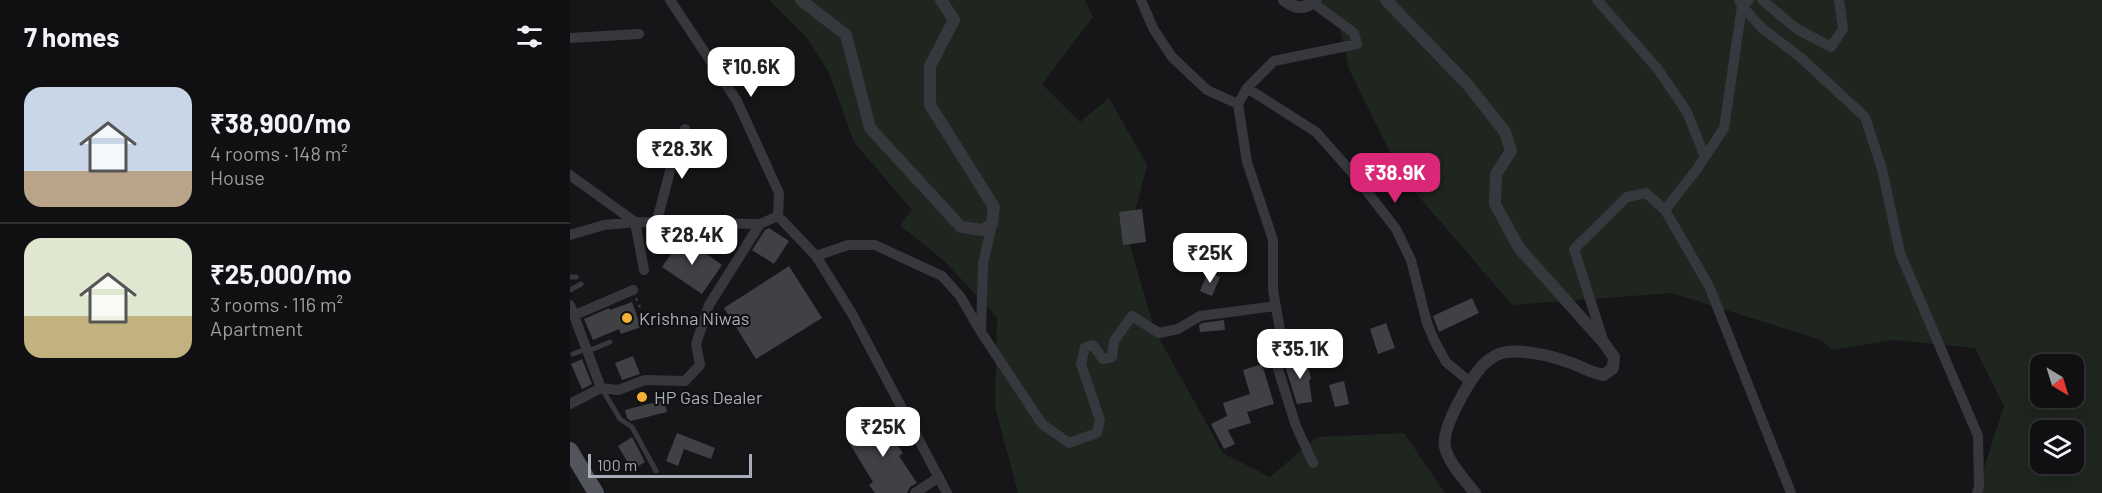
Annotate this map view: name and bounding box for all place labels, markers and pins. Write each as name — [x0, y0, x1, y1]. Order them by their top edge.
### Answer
pin: ₹10.6K — [702, 47, 800, 98]
pin: ₹28.3K — [633, 129, 731, 180]
pin: ₹38.9K — [1346, 153, 1444, 204]
pin: ₹28.4K — [643, 215, 741, 266]
pin: ₹25K — [1174, 233, 1246, 284]
place label: Krishna Niwas — [639, 307, 749, 329]
marker: Krishna Niwas — [620, 311, 634, 325]
pin: ₹35.1K — [1251, 329, 1349, 380]
place label: HP Gas Dealer — [654, 386, 763, 408]
marker: HP Gas Dealer — [635, 390, 649, 404]
pin: ₹25K — [847, 407, 919, 458]

